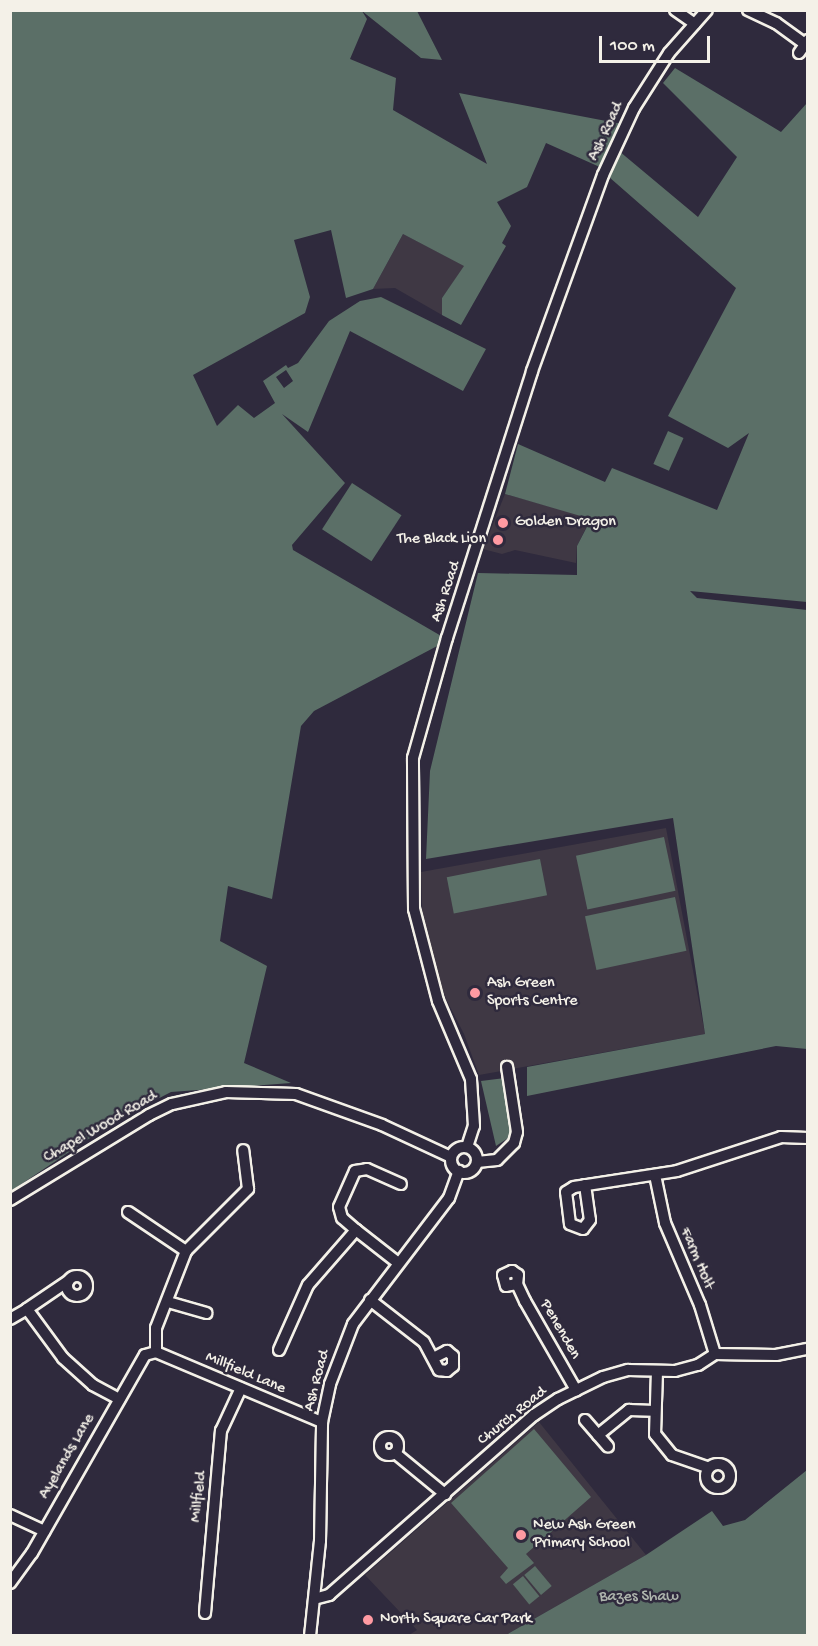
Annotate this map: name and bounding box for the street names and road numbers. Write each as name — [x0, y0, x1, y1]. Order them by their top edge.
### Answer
street label: Ash Road — [585, 100, 629, 164]
street label: Ash Road — [428, 559, 466, 625]
street label: Chapel Wood Road — [41, 1088, 161, 1168]
street label: Farm Holt — [674, 1225, 718, 1293]
street label: Penenden — [534, 1297, 584, 1363]
street label: Millfield Lane — [202, 1348, 288, 1400]
street label: Ash Road — [301, 1348, 335, 1414]
street label: Church Road — [475, 1383, 551, 1451]
street label: Ayelands Lane — [36, 1411, 100, 1503]
street label: Millfield — [187, 1470, 213, 1524]

